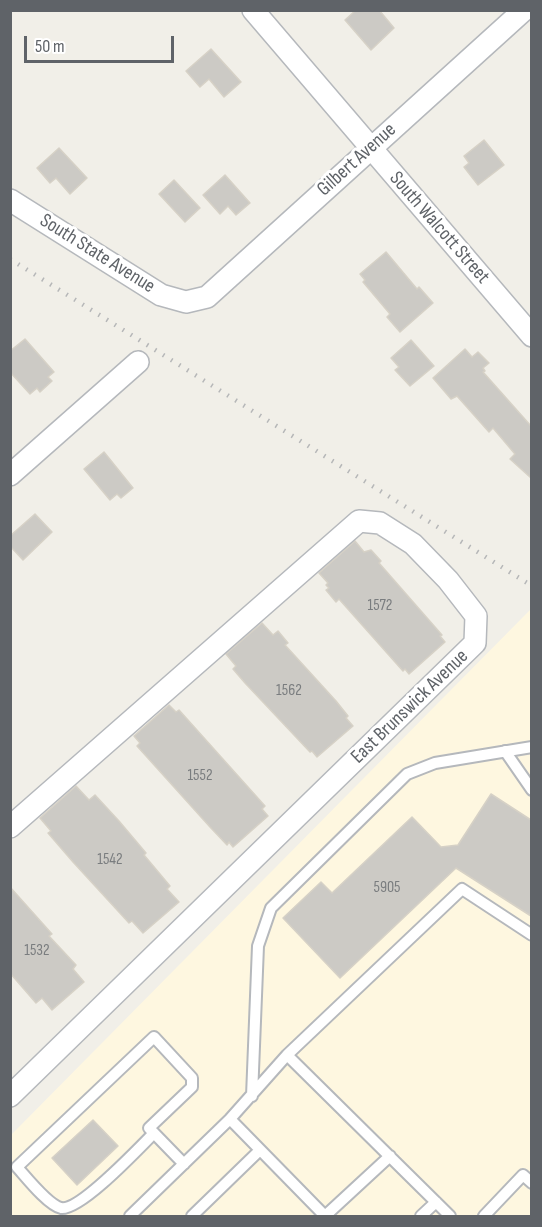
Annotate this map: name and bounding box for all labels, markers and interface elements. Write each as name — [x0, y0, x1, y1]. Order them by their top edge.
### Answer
scale bar — [27, 24, 177, 62]
text: 50 m — [35, 36, 65, 57]
street label: Gilbert Avenue — [313, 118, 401, 202]
street label: South Walcott Street — [384, 167, 494, 289]
street label: South State Avenue — [35, 209, 159, 299]
house number: 1572 — [368, 596, 392, 616]
street label: East Brunswick Avenue — [346, 645, 474, 769]
house number: 1562 — [276, 681, 302, 701]
house number: 1552 — [187, 766, 213, 786]
house number: 1542 — [97, 850, 123, 870]
house number: 5905 — [373, 878, 401, 898]
house number: 1532 — [24, 941, 50, 961]

